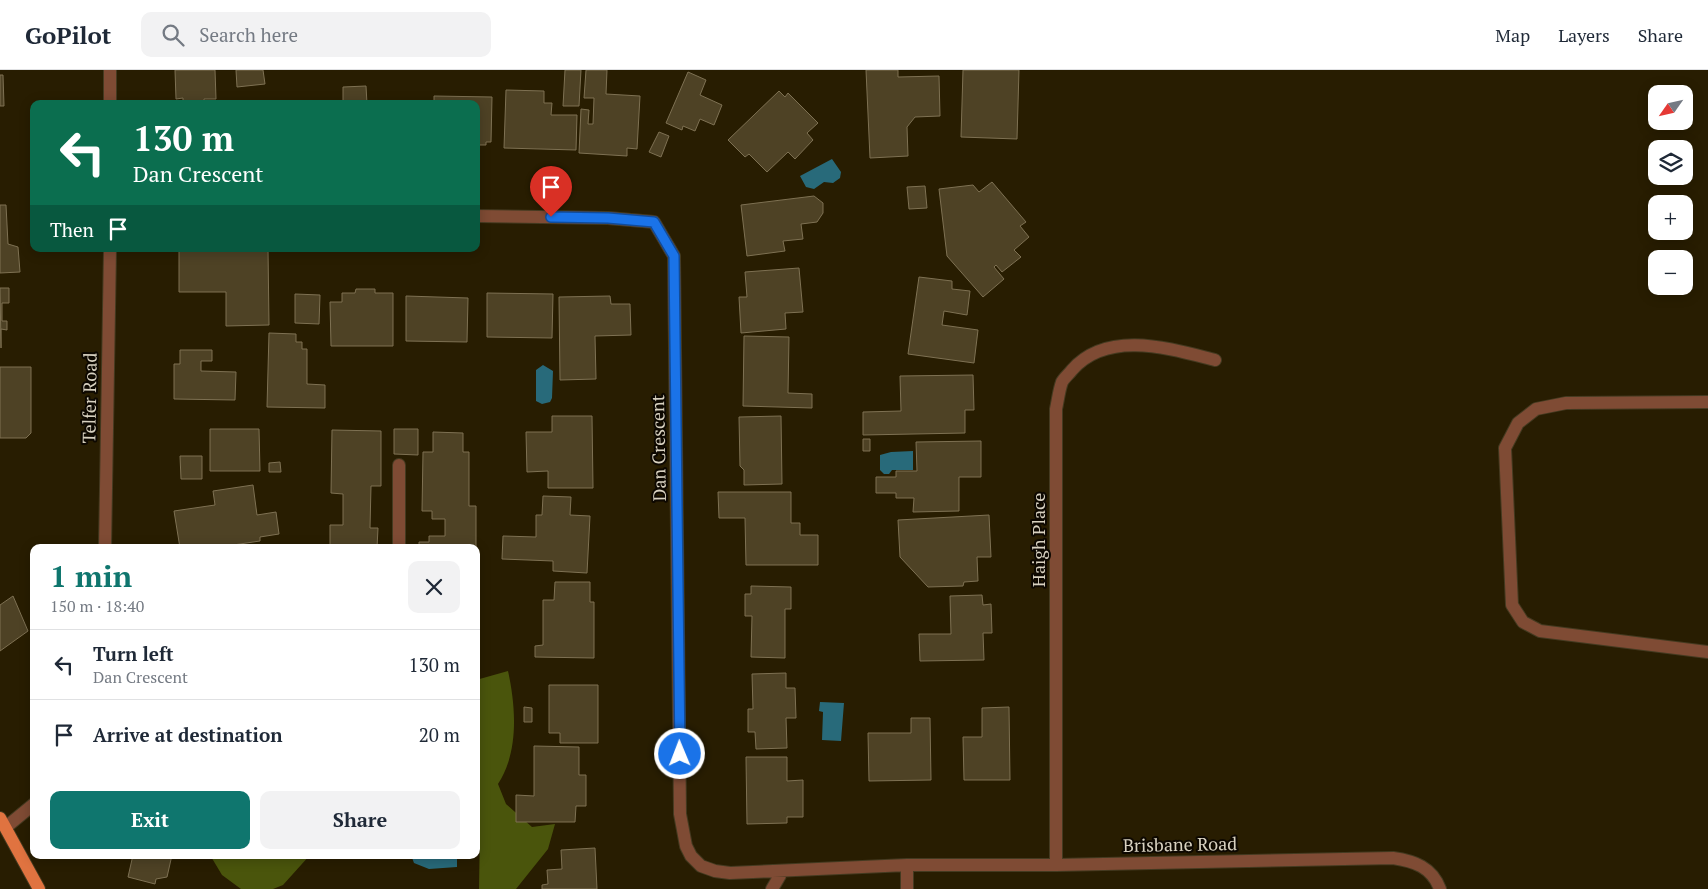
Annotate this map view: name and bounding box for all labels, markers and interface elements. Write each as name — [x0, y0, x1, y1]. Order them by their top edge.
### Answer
search box — [141, 12, 491, 57]
text: GoPilot — [25, 19, 111, 51]
icon: search — [159, 21, 187, 49]
text: Search here — [199, 22, 298, 47]
text: Map — [1495, 23, 1530, 47]
text: Layers — [1558, 23, 1610, 47]
text: Share — [1638, 23, 1683, 47]
north arrow — [1648, 85, 1692, 130]
map controls — [1648, 85, 1693, 295]
text: 130 m — [133, 115, 234, 161]
icon: left — [50, 120, 115, 185]
button: layers — [1648, 140, 1693, 185]
text: Dan Crescent — [133, 159, 263, 188]
pin — [530, 166, 572, 217]
icon: arrive — [537, 173, 565, 201]
button: + — [1648, 195, 1693, 240]
icon: arrive — [104, 215, 132, 243]
text: Then — [50, 217, 94, 242]
button: − — [1648, 250, 1693, 295]
street label: Telfer Road — [76, 352, 102, 444]
street label: Dan Crescent — [645, 394, 671, 502]
street label: Haigh Place — [1026, 493, 1050, 587]
text: 1 min — [50, 556, 132, 596]
button: close — [408, 561, 460, 613]
text: 150 m · 18:40 — [50, 595, 144, 617]
text: Turn left — [93, 641, 174, 666]
icon: left — [50, 651, 78, 679]
text: 130 m — [409, 652, 460, 677]
text: Dan Crescent — [93, 666, 188, 688]
icon: arrive — [50, 721, 78, 749]
text: Arrive at destination — [93, 722, 282, 747]
text: 20 m — [419, 722, 460, 747]
position arrow — [653, 727, 705, 779]
button: Exit — [50, 791, 250, 849]
button: Share — [260, 791, 460, 849]
street label: Brisbane Road — [1123, 831, 1237, 857]

